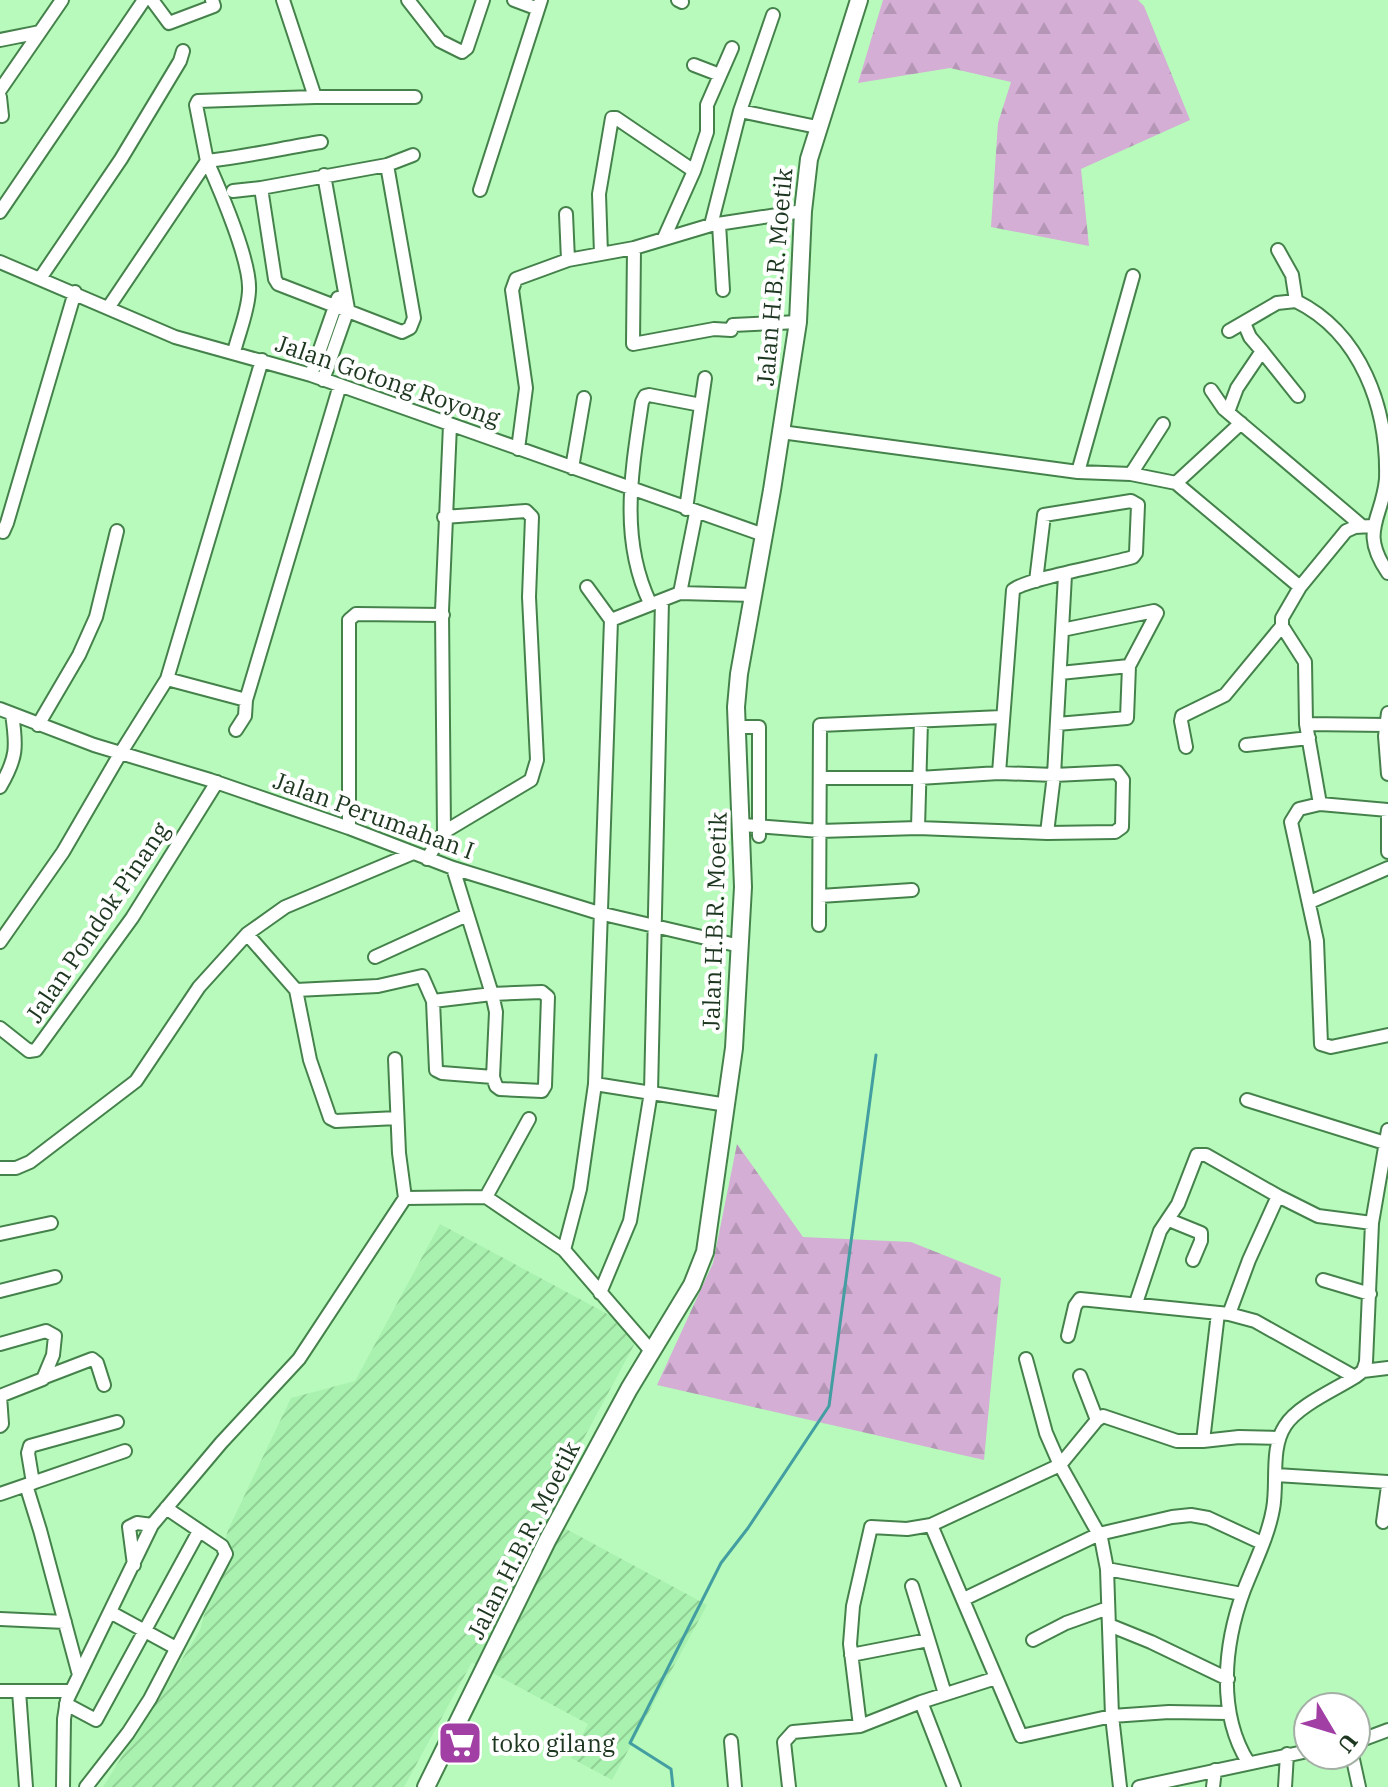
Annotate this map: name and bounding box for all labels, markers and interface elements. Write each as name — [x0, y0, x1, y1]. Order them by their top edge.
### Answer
street label: Jalan H.B.R. Moetik — [749, 167, 799, 387]
street label: Jalan Gotong Royong — [271, 327, 505, 433]
street label: Jalan Perumahan I — [269, 764, 479, 866]
street label: Jalan H.B.R. Moetik — [694, 811, 734, 1031]
street label: Jalan Pondok Pinang — [18, 815, 176, 1029]
street label: Jalan H.B.R. Moetik — [459, 1435, 587, 1645]
north arrow — [1292, 1691, 1372, 1771]
supermarket icon: toko gilang — [436, 1719, 484, 1767]
place label: toko gilang — [491, 1727, 615, 1759]
text: U — [1331, 1728, 1365, 1759]

